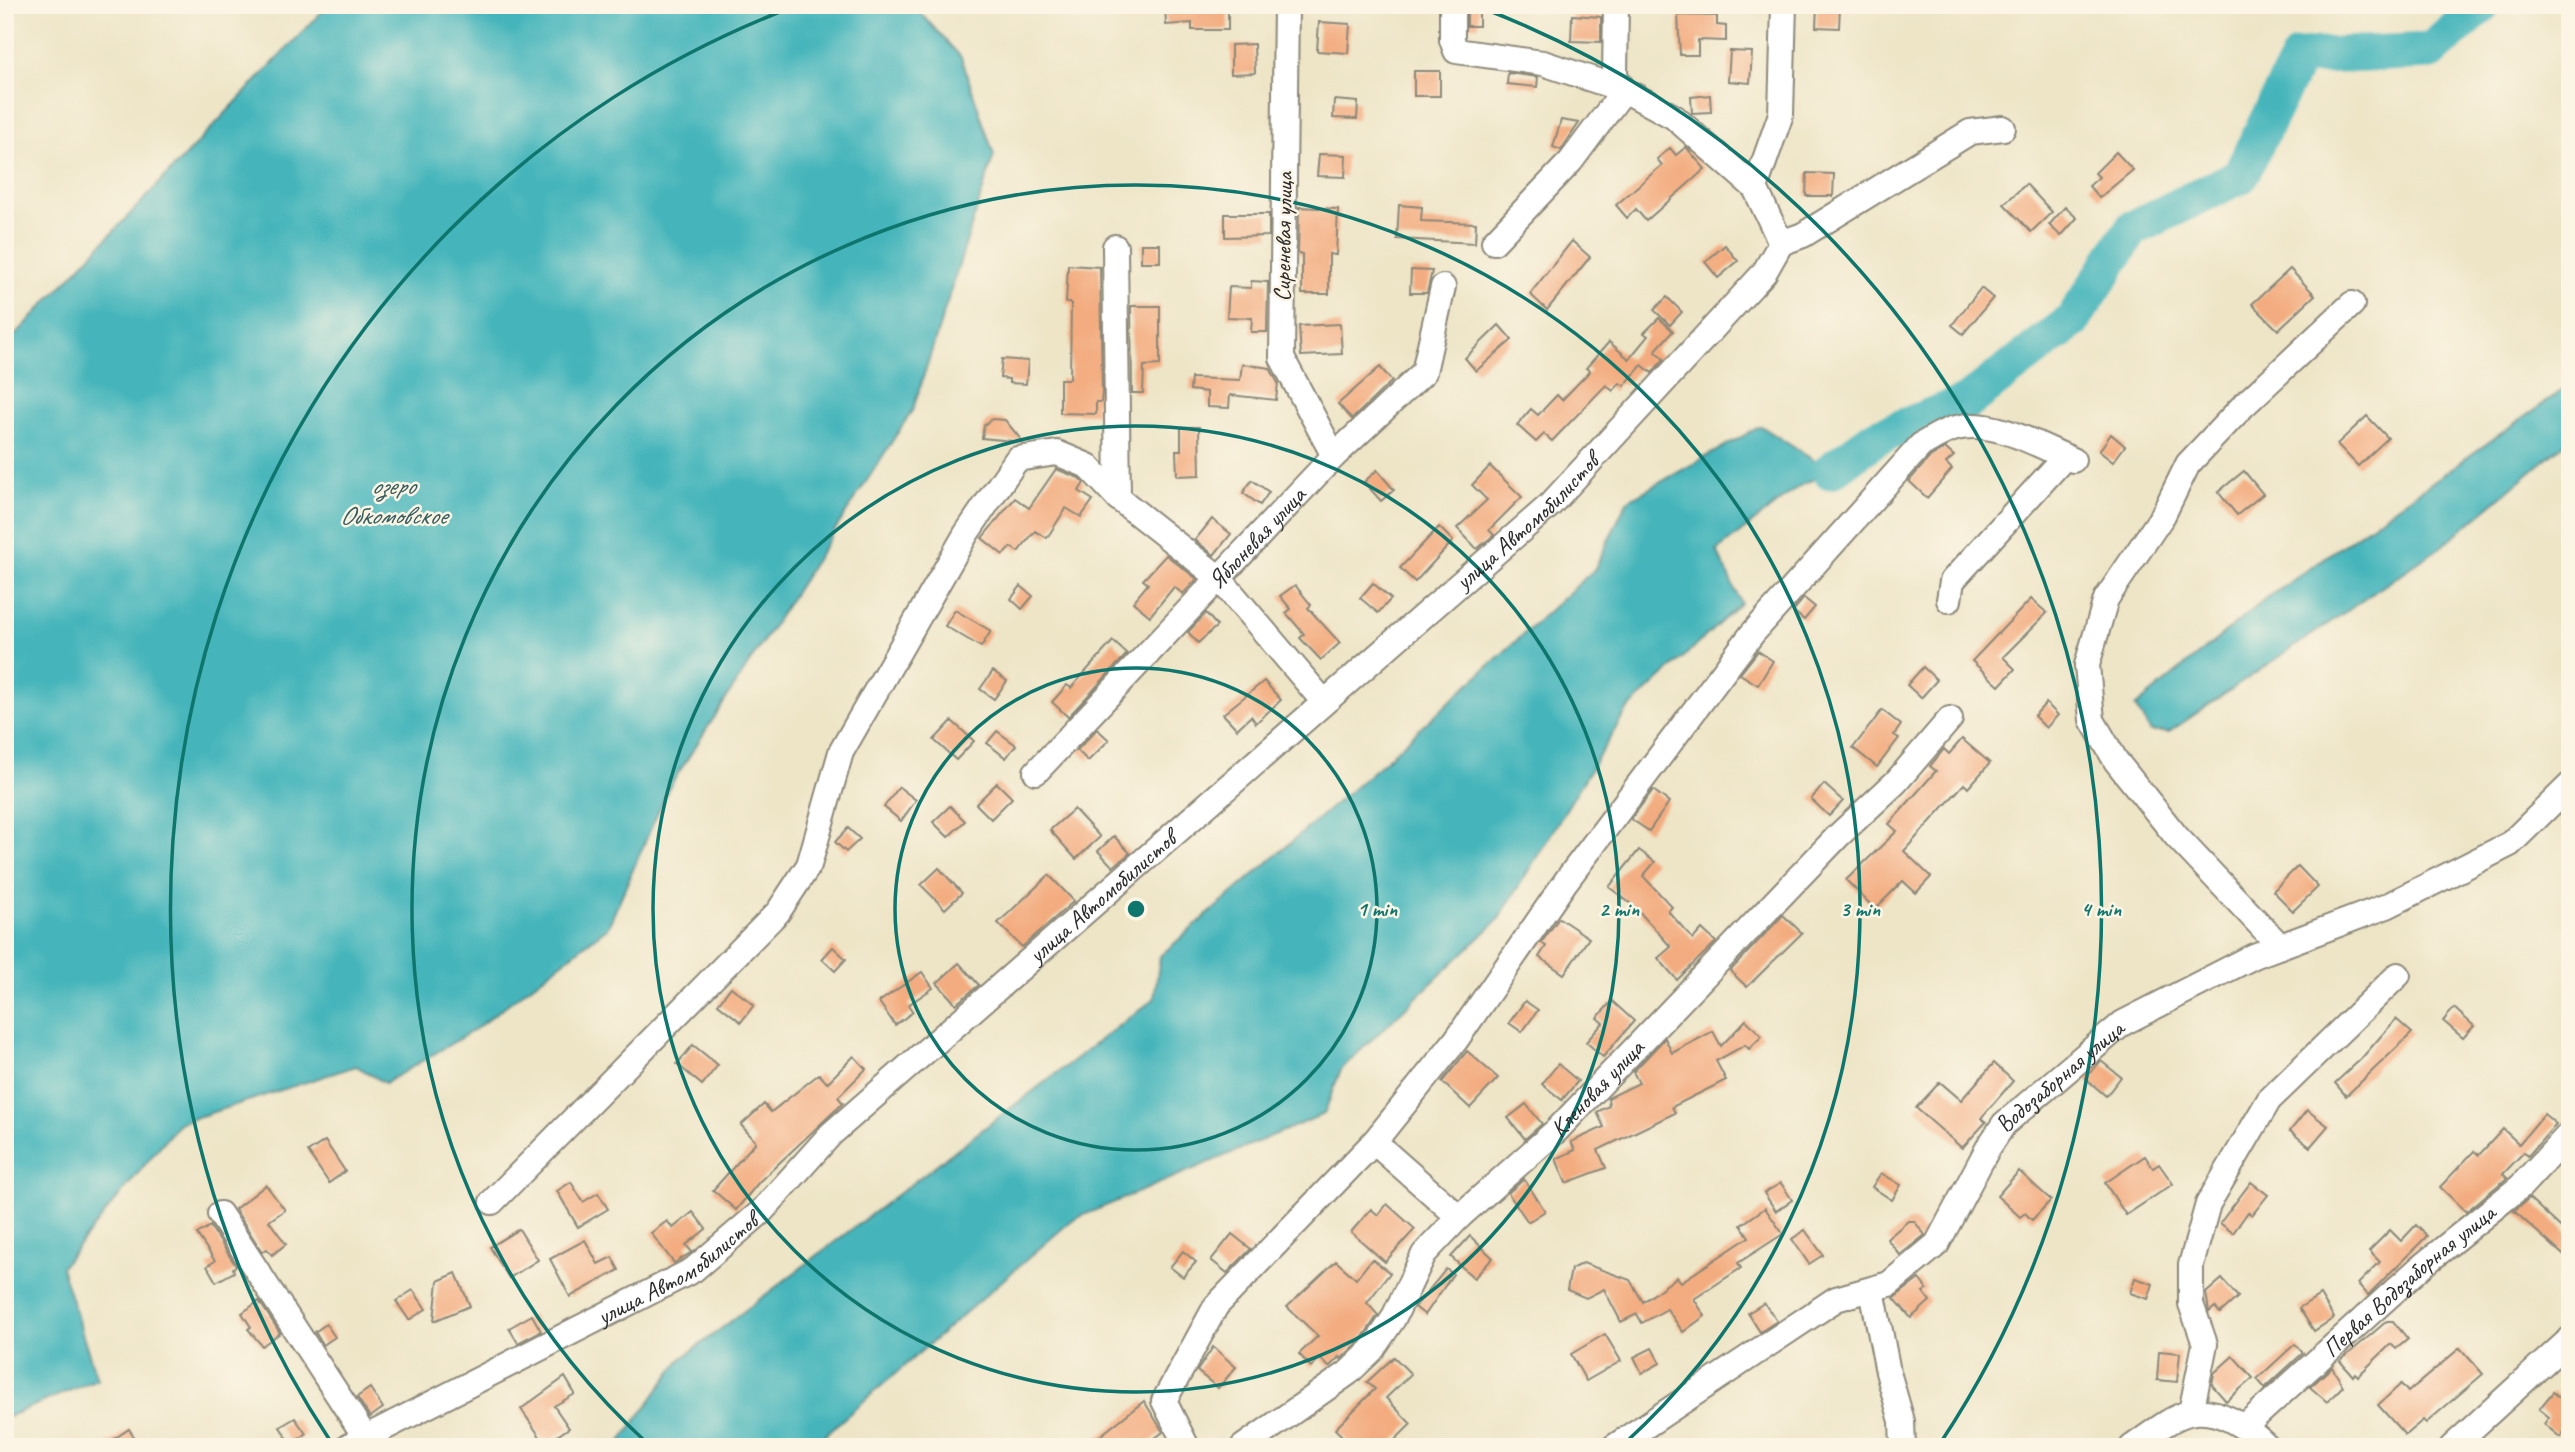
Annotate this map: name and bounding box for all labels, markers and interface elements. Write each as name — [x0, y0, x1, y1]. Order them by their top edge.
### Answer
street label: Сиреневая улица — [1267, 171, 1299, 302]
street label: улица Автомобилистов — [1447, 443, 1609, 597]
water label: озеро Обкомовское — [340, 469, 451, 532]
street label: Яблоневая улица — [1202, 479, 1313, 595]
street label: улица Автомобилистов — [1021, 820, 1186, 971]
text: 1 min — [1357, 896, 1397, 922]
text: 2 min — [1599, 896, 1639, 922]
text: 3 min — [1840, 896, 1880, 922]
text: 4 min — [2081, 896, 2121, 922]
centre of rings — [1124, 897, 1148, 921]
street label: Водозаборная улица — [1988, 1012, 2132, 1138]
street label: Кленовая улица — [1544, 1032, 1651, 1143]
street label: Первая Водозаборная улица — [2316, 1197, 2503, 1364]
street label: улица Автомобилистов — [590, 1203, 768, 1332]

